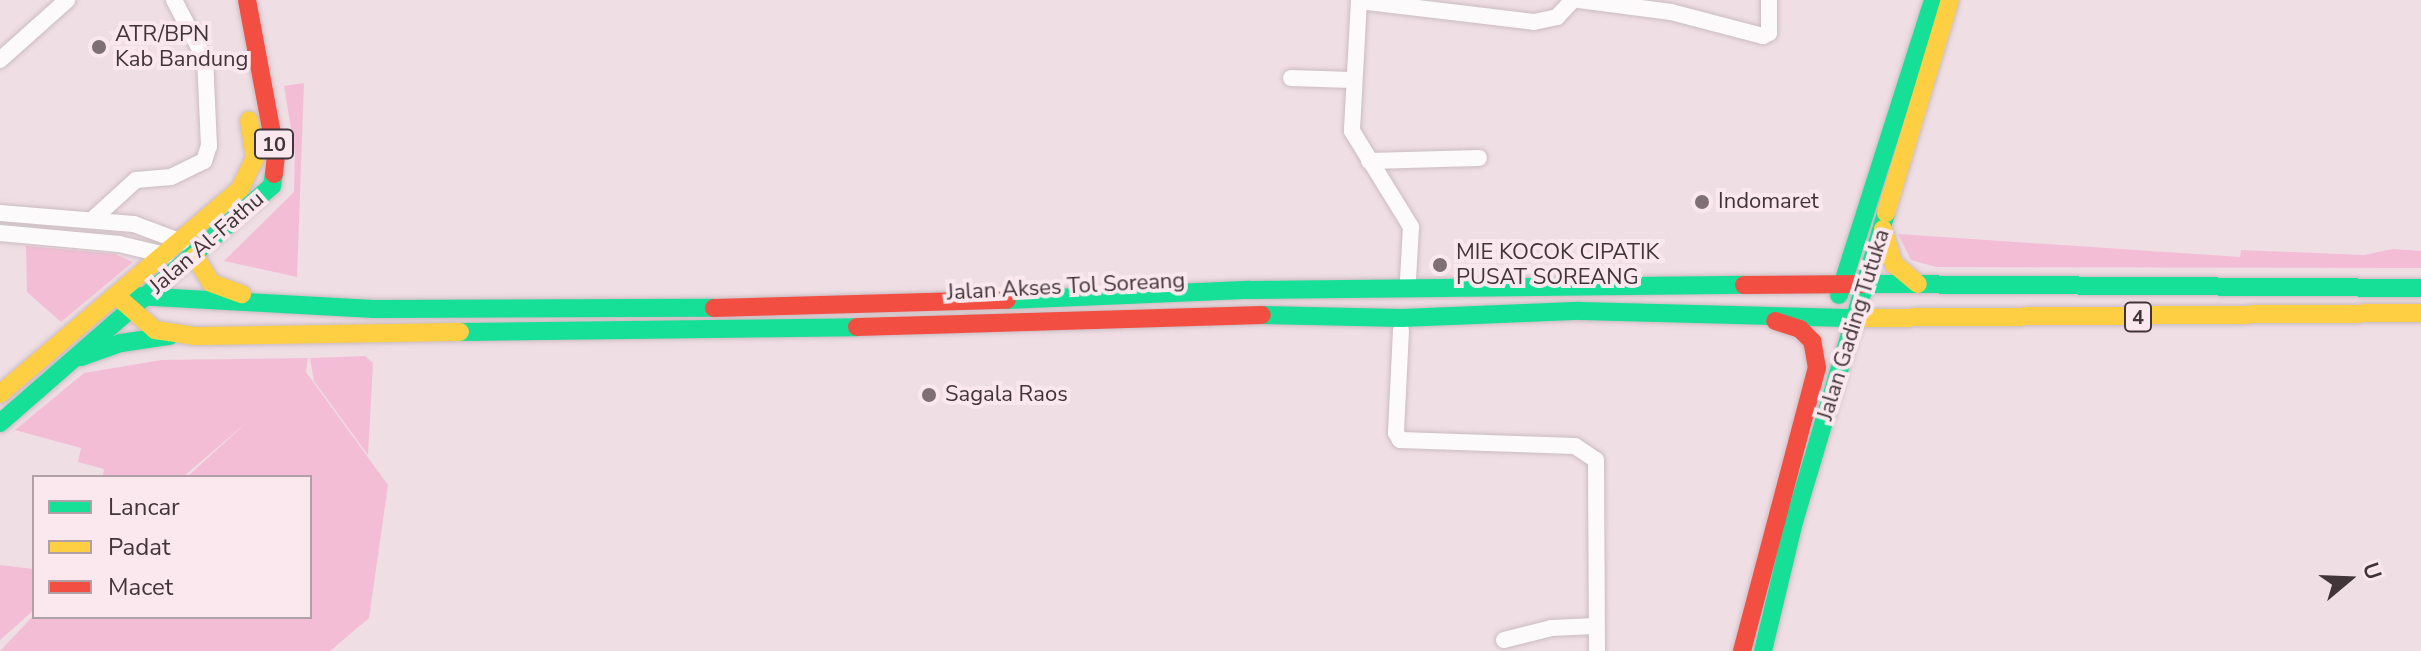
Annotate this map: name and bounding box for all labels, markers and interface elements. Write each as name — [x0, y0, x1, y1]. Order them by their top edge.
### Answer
place label: ATR/BPN Kab Bandung — [115, 21, 248, 72]
marker: ATR/BPN Kab Bandung — [90, 38, 108, 56]
road number: 10 — [254, 128, 294, 160]
street label: Jalan Al-Fathu — [145, 186, 269, 300]
place label: Indomaret — [1718, 189, 1819, 215]
marker: Indomaret — [1693, 193, 1711, 211]
street label: Jalan Gading Tutuka — [1812, 226, 1896, 424]
place label: MIE KOCOK CIPATIK PUSAT SOREANG — [1456, 239, 1659, 290]
marker: MIE KOCOK CIPATIK PUSAT SOREANG — [1431, 256, 1449, 274]
street label: Jalan Akses Tol Soreang — [946, 268, 1186, 306]
road number: 4 — [2124, 301, 2152, 333]
place label: Sagala Raos — [945, 382, 1068, 408]
marker: Sagala Raos — [920, 386, 938, 404]
legend — [32, 475, 312, 619]
text: Lancar — [108, 491, 180, 523]
text: Padat — [108, 531, 170, 563]
north arrow — [2309, 539, 2389, 619]
text: U — [2355, 559, 2389, 584]
text: Macet — [108, 571, 173, 603]

